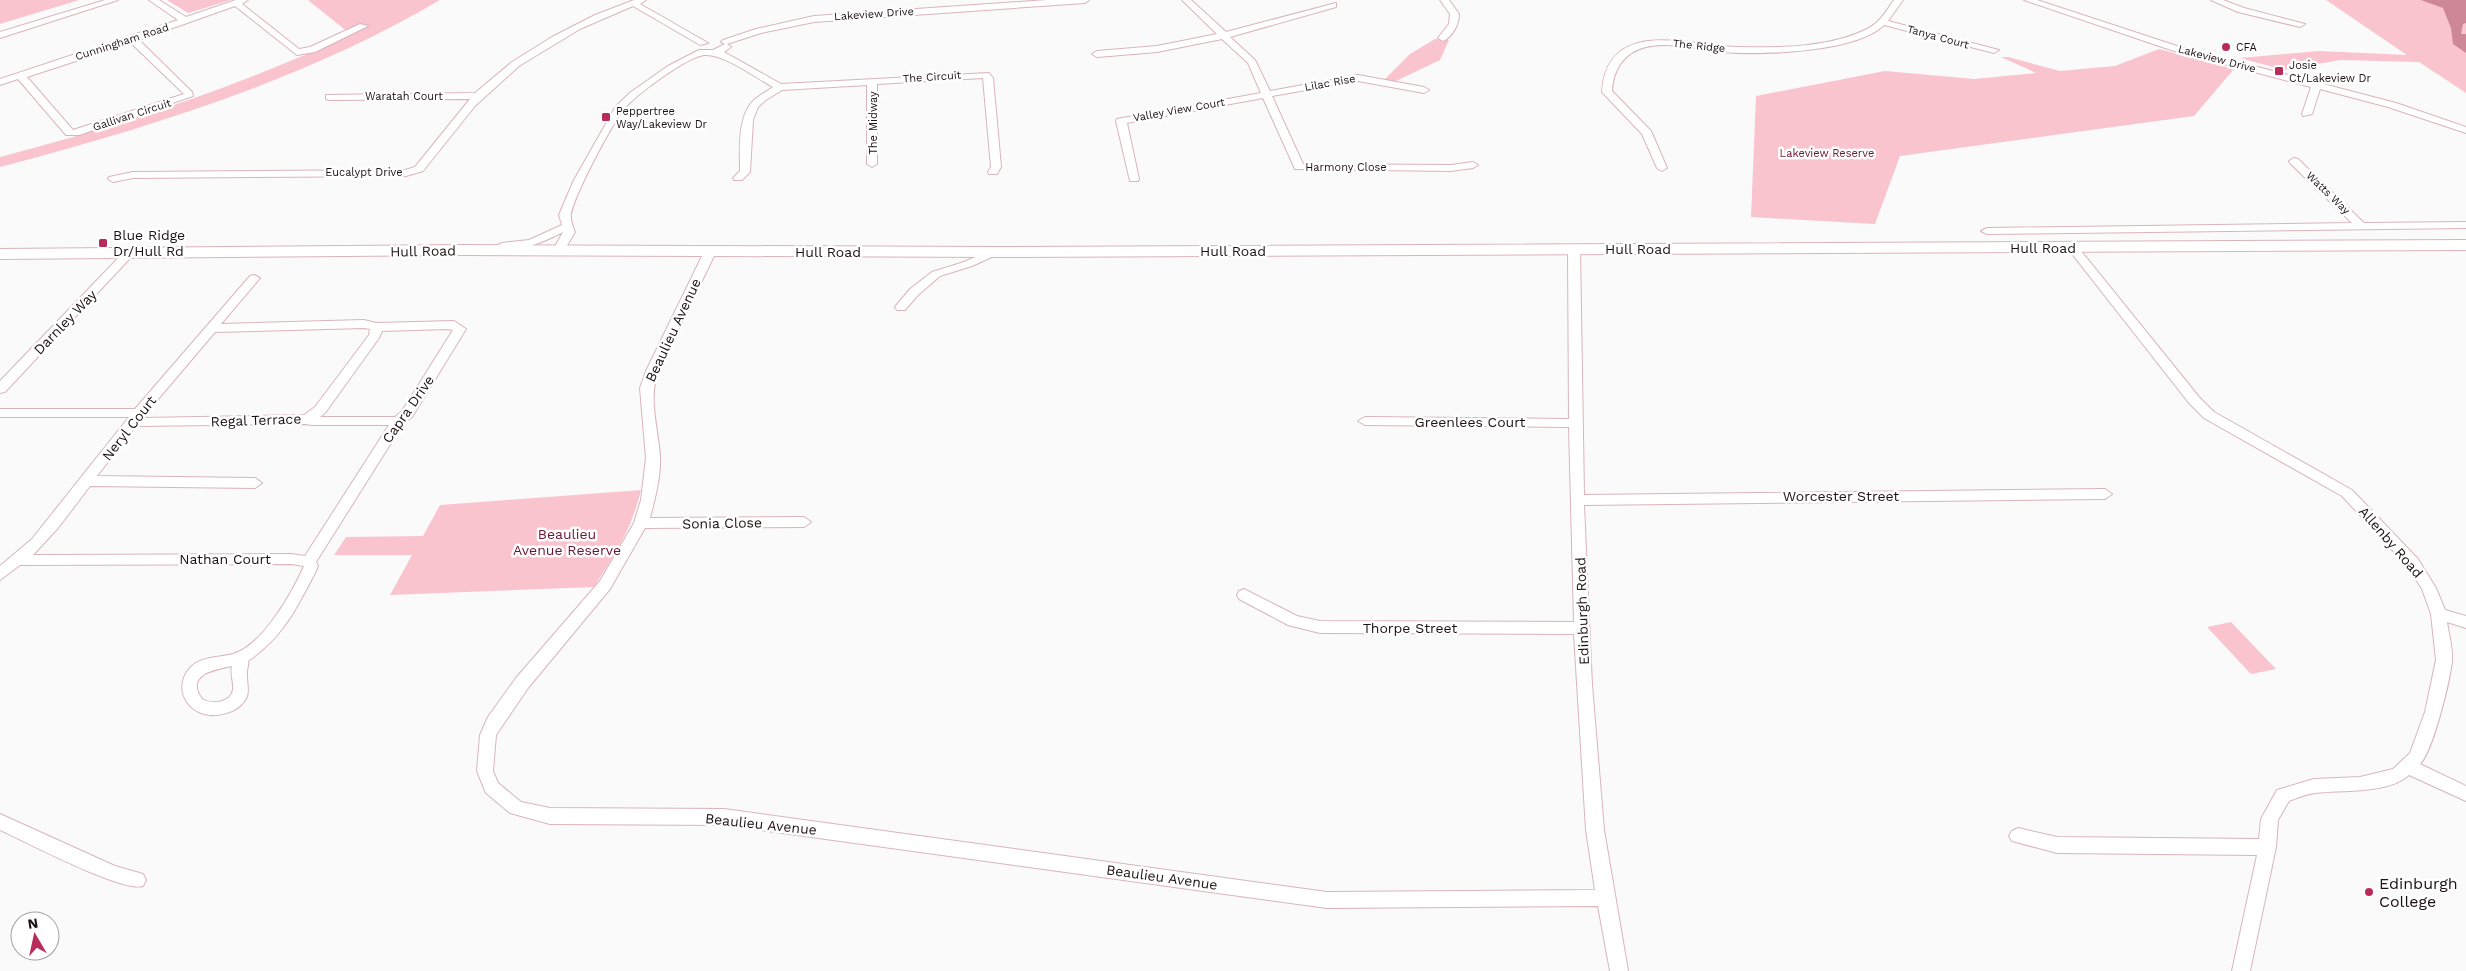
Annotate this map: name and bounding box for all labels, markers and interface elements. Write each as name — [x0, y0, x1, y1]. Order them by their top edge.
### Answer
street label: Lakeview Drive — [834, 5, 914, 23]
street label: Cunningham Road — [74, 21, 170, 63]
street label: Tanya Court — [1906, 23, 1971, 52]
street label: The Ridge — [1672, 37, 1726, 55]
marker: CFA — [2220, 41, 2232, 53]
place label: CFA — [2236, 41, 2257, 54]
street label: Lakeview Drive — [2177, 42, 2257, 76]
place label: Josie Ct/Lakeview Dr — [2289, 59, 2371, 85]
marker: Josie Ct/Lakeview Dr — [2273, 65, 2285, 77]
street label: The Circuit — [902, 68, 962, 86]
street label: Lilac Rise — [1304, 72, 1356, 94]
street label: Waratah Court — [365, 90, 443, 103]
street label: The Midway — [867, 91, 880, 155]
street label: Valley View Court — [1132, 95, 1226, 124]
street label: Gallivan Circuit — [91, 96, 173, 134]
place label: Peppertree Way/Lakeview Dr — [616, 105, 708, 131]
marker: Peppertree Way/Lakeview Dr — [600, 111, 612, 123]
park label: Lakeview Reserve — [1780, 147, 1874, 160]
street label: Harmony Close — [1305, 161, 1387, 174]
street label: Eucalypt Drive — [325, 166, 403, 179]
street label: Watts Way — [2303, 169, 2353, 217]
place label: Blue Ridge Dr/Hull Rd — [113, 227, 185, 259]
marker: Blue Ridge Dr/Hull Rd — [97, 237, 109, 249]
street label: Hull Road — [2010, 240, 2076, 256]
street label: Hull Road — [1605, 241, 1671, 257]
street label: Hull Road — [390, 242, 456, 260]
street label: Hull Road — [1200, 243, 1266, 259]
street label: Hull Road — [795, 244, 861, 260]
street label: Beaulieu Avenue — [642, 276, 704, 384]
street label: Darnley Way — [30, 286, 100, 358]
street label: Capra Drive — [379, 372, 437, 446]
street label: Neryl Court — [99, 392, 159, 463]
street label: Regal Terrace — [210, 410, 302, 430]
street label: Greenlees Court — [1415, 414, 1526, 430]
street label: Worcester Street — [1783, 488, 1899, 504]
street label: Allenby Road — [2356, 503, 2426, 581]
street label: Sonia Close — [682, 514, 762, 532]
park label: Beaulieu Avenue Reserve — [513, 526, 621, 558]
street label: Nathan Court — [179, 551, 271, 567]
street label: Edinburgh Road — [1572, 557, 1592, 665]
street label: Thorpe Street — [1363, 620, 1457, 636]
street label: Beaulieu Avenue — [704, 810, 818, 838]
street label: Beaulieu Avenue — [1105, 861, 1219, 893]
place label: Edinburgh College — [2379, 874, 2458, 911]
marker: Edinburgh College — [2363, 886, 2375, 898]
north arrow — [10, 911, 60, 961]
text: N — [27, 914, 39, 932]

